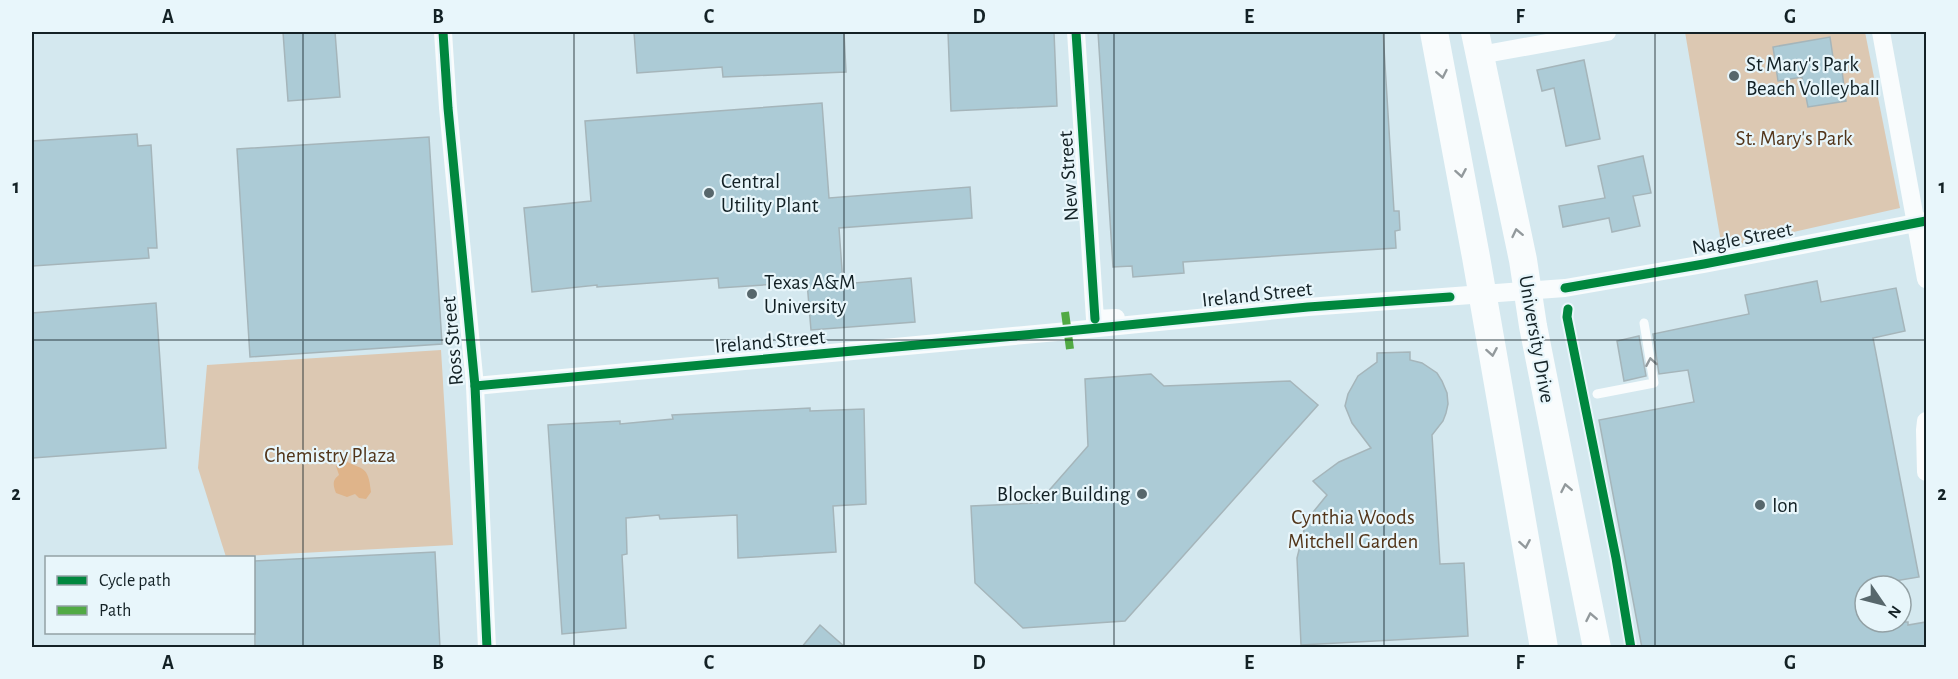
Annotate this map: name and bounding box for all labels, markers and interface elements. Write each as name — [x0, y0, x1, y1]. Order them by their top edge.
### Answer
text: A — [162, 7, 174, 27]
text: B — [432, 7, 444, 27]
text: C — [704, 7, 715, 27]
text: D — [972, 7, 986, 27]
text: E — [1244, 7, 1254, 27]
text: F — [1515, 7, 1525, 27]
text: G — [1784, 7, 1796, 27]
place label: St Mary's Park Beach Volleyball — [1746, 54, 1880, 99]
one-way arrow — [1435, 68, 1448, 78]
marker: St Mary's Park Beach Volleyball — [1727, 69, 1741, 83]
park label: St. Mary's Park — [1735, 128, 1853, 149]
street label: New Street — [1055, 130, 1082, 222]
one-way arrow — [1454, 168, 1467, 178]
place label: Central Utility Plant — [721, 171, 819, 216]
text: 1 — [12, 177, 20, 197]
text: 1 — [1938, 177, 1946, 197]
marker: Central Utility Plant — [702, 186, 716, 200]
street label: Nagle Street — [1690, 218, 1794, 258]
one-way arrow — [1511, 228, 1524, 238]
place label: Texas A&M University — [764, 272, 856, 317]
street label: University Drive — [1515, 274, 1558, 405]
street label: Ireland Street — [1201, 278, 1314, 311]
marker: Texas A&M University — [745, 287, 759, 301]
street label: Ross Street — [438, 295, 467, 387]
street label: Ireland Street — [714, 326, 827, 357]
one-way arrow — [1485, 346, 1498, 356]
one-way arrow — [1645, 357, 1657, 367]
park label: Chemistry Plaza — [264, 445, 396, 466]
text: 2 — [11, 484, 21, 504]
place label: Blocker Building — [997, 484, 1131, 505]
one-way arrow — [1560, 484, 1573, 494]
text: 2 — [1937, 484, 1947, 504]
marker: Blocker Building — [1135, 487, 1149, 501]
place label: Ion — [1772, 495, 1798, 516]
marker: Ion — [1753, 498, 1767, 512]
park label: Cynthia Woods Mitchell Garden — [1288, 507, 1418, 552]
one-way arrow — [1519, 539, 1531, 549]
legend — [45, 556, 255, 634]
text: Cycle path — [99, 572, 171, 590]
north arrow — [1853, 574, 1913, 634]
text: Path — [99, 602, 131, 620]
text: N — [1885, 603, 1904, 621]
one-way arrow — [1585, 613, 1598, 623]
text: A — [162, 653, 174, 673]
text: B — [432, 653, 444, 673]
text: C — [704, 653, 715, 673]
text: D — [972, 653, 986, 673]
text: E — [1244, 653, 1254, 673]
text: F — [1515, 653, 1525, 673]
text: G — [1784, 653, 1796, 673]

